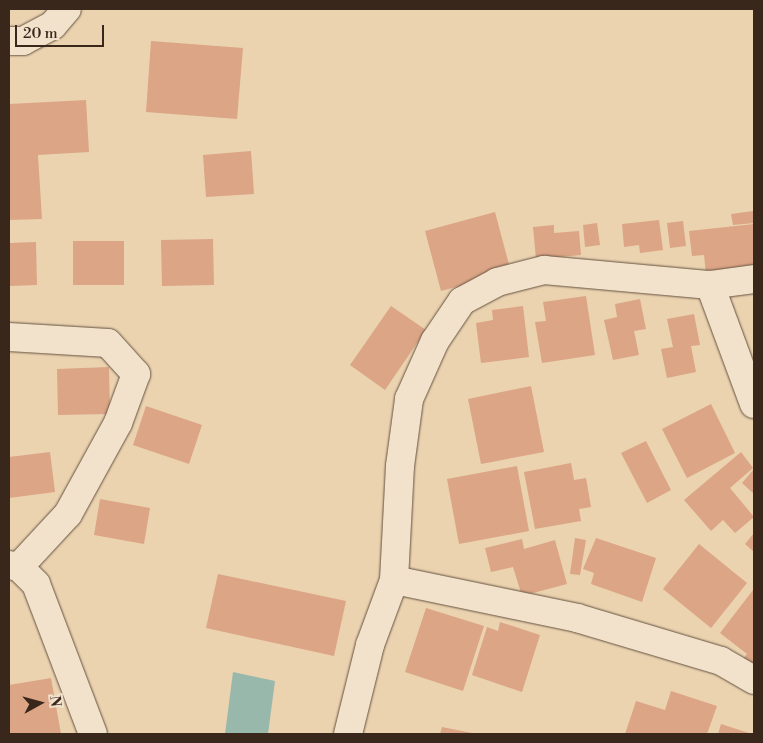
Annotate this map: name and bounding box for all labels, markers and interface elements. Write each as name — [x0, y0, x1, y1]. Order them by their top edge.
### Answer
scale bar — [18, 15, 106, 47]
text: 20 m — [23, 24, 58, 43]
north arrow — [15, 678, 65, 728]
text: N — [45, 695, 64, 708]

